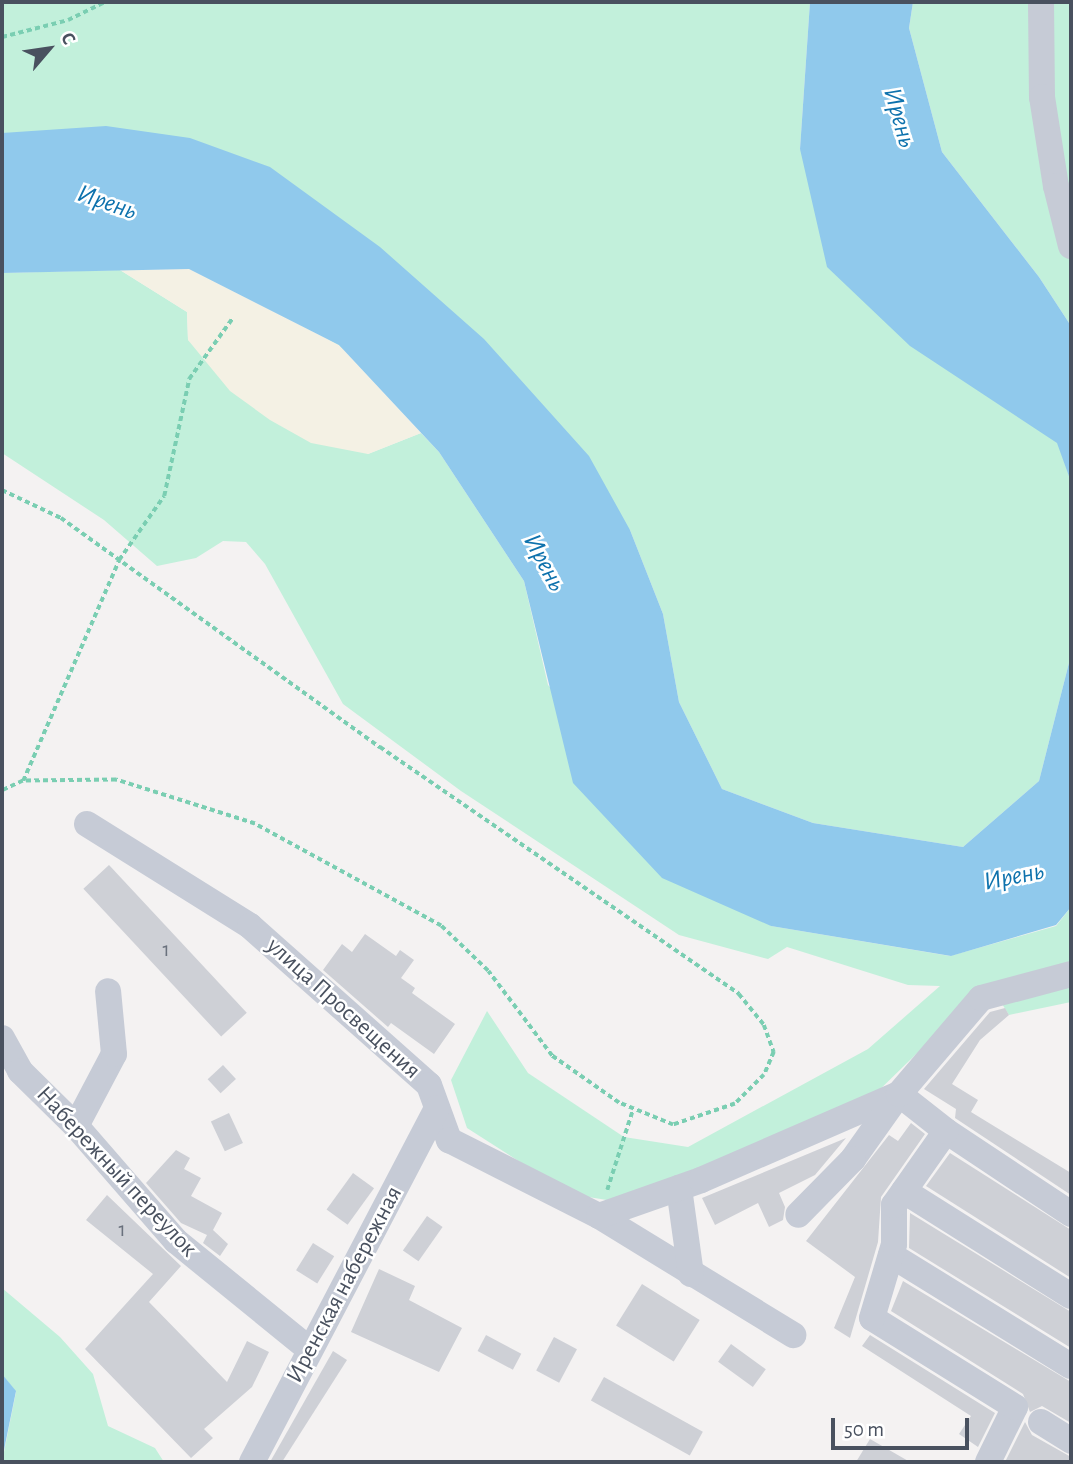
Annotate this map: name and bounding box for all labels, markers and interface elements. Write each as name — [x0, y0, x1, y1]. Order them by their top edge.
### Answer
north arrow — [14, 14, 84, 84]
text: С — [57, 29, 79, 48]
water label: Ирень — [876, 85, 922, 151]
water label: Ирень — [73, 178, 141, 228]
water label: Ирень — [516, 529, 572, 597]
water label: Ирень — [981, 856, 1047, 898]
street label: улица Просвещения — [260, 932, 426, 1086]
house number: 1 — [162, 937, 170, 963]
street label: Набережный переулок — [29, 1081, 203, 1263]
street label: Иренская набережная — [281, 1182, 409, 1388]
house number: 1 — [118, 1217, 126, 1243]
scale bar — [835, 1404, 973, 1448]
text: 50 m — [844, 1419, 884, 1440]

